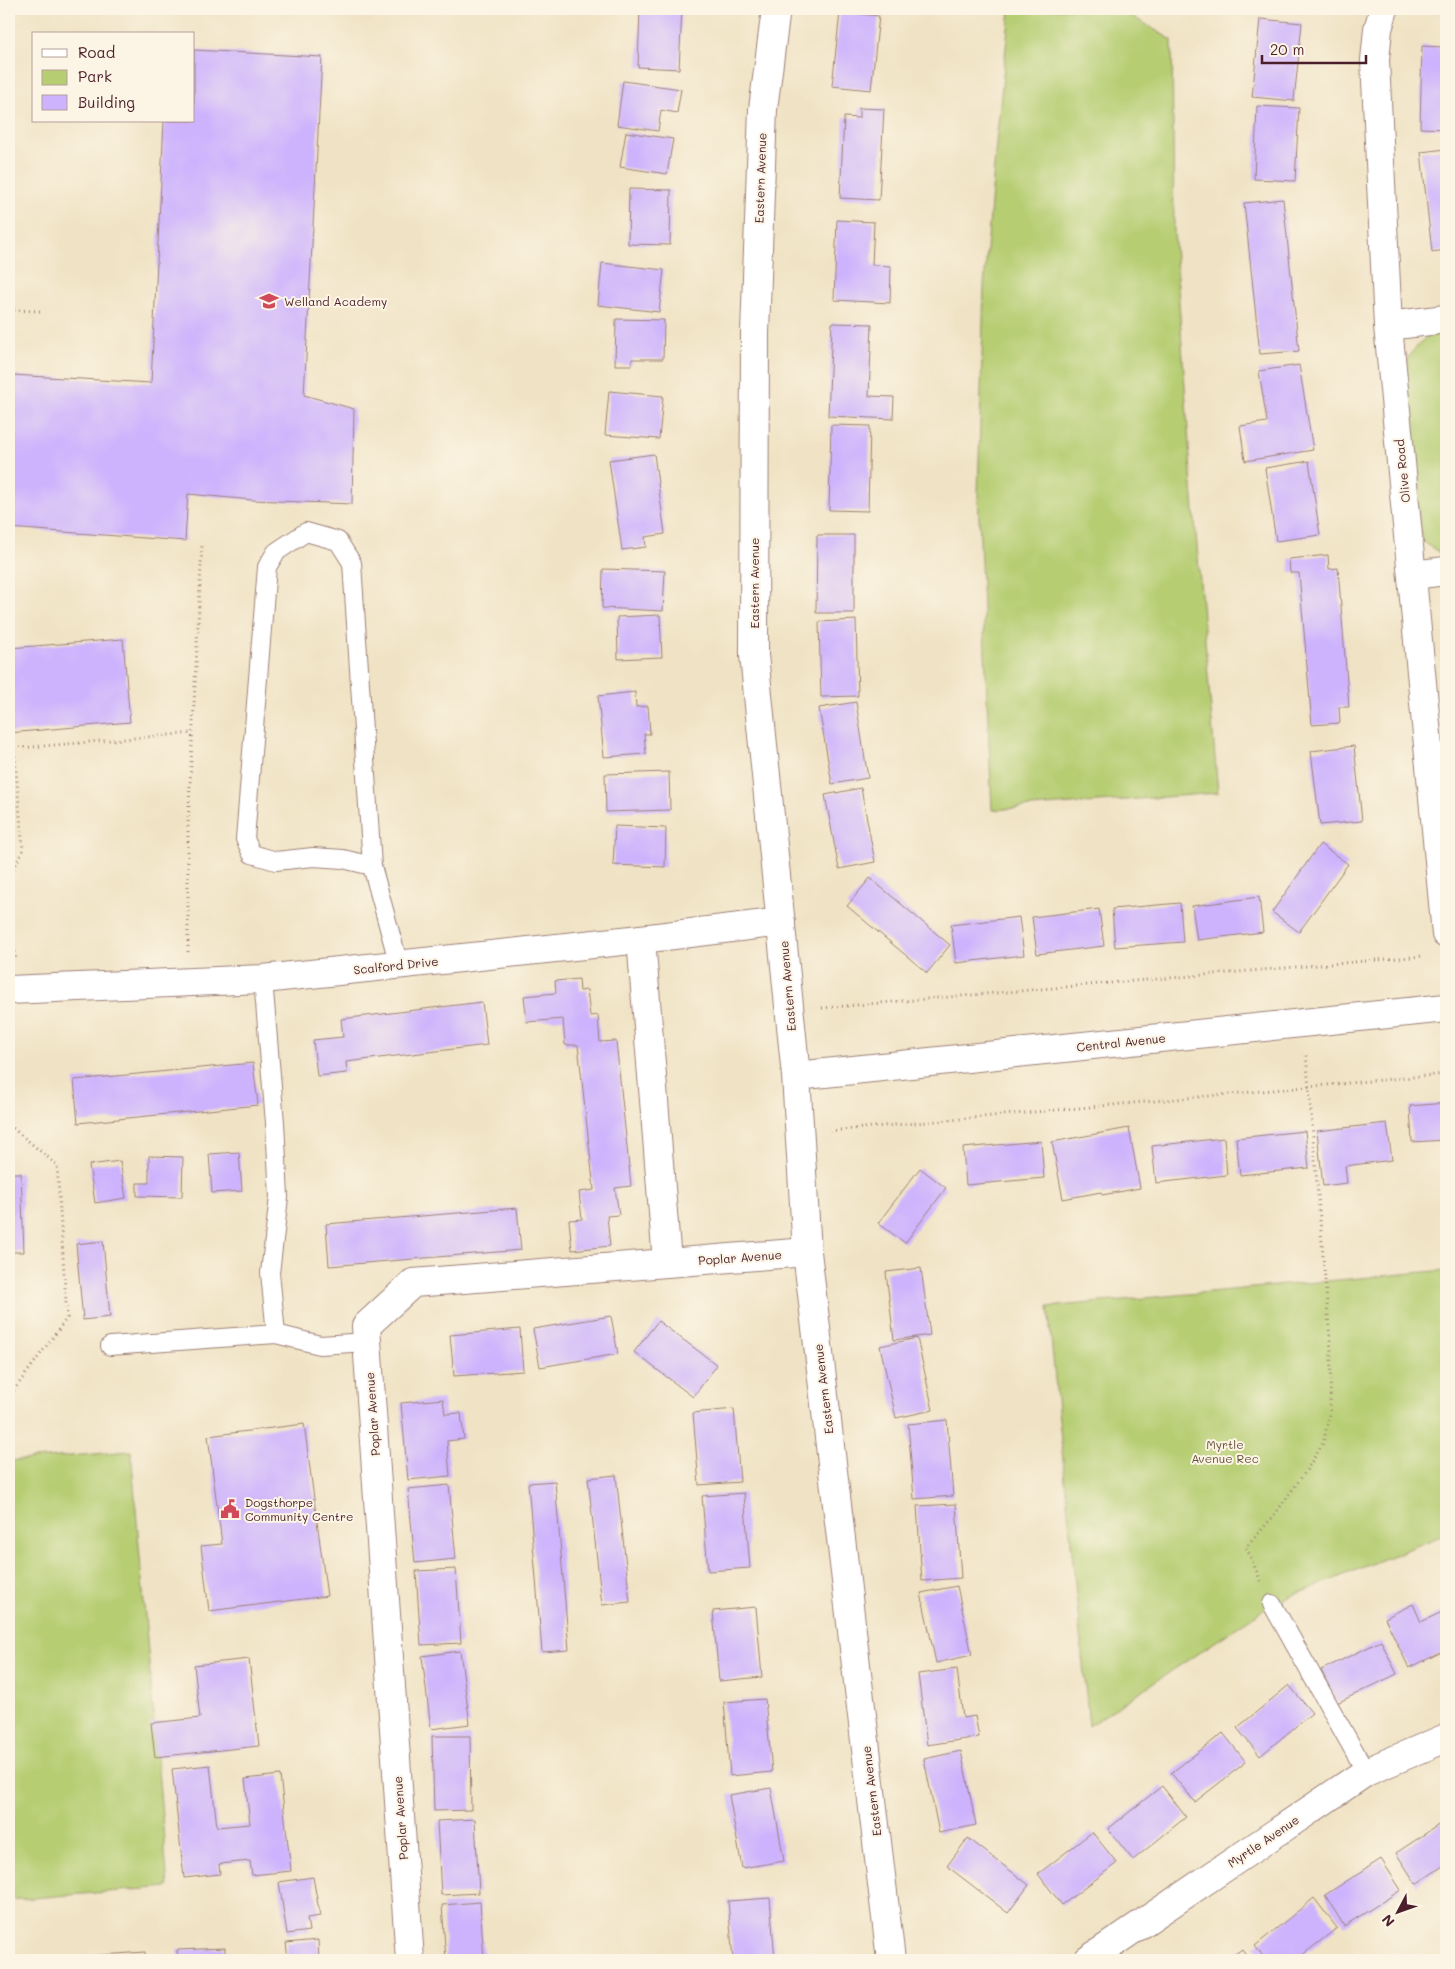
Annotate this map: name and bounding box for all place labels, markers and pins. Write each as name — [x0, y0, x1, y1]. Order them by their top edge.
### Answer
school or university icon: Welland Academy — [258, 290, 280, 312]
place label: Welland Academy — [284, 293, 387, 309]
place label: Dogsthorpe Community Centre — [245, 1494, 353, 1524]
public building icon: Dogsthorpe Community Centre — [219, 1498, 241, 1520]

